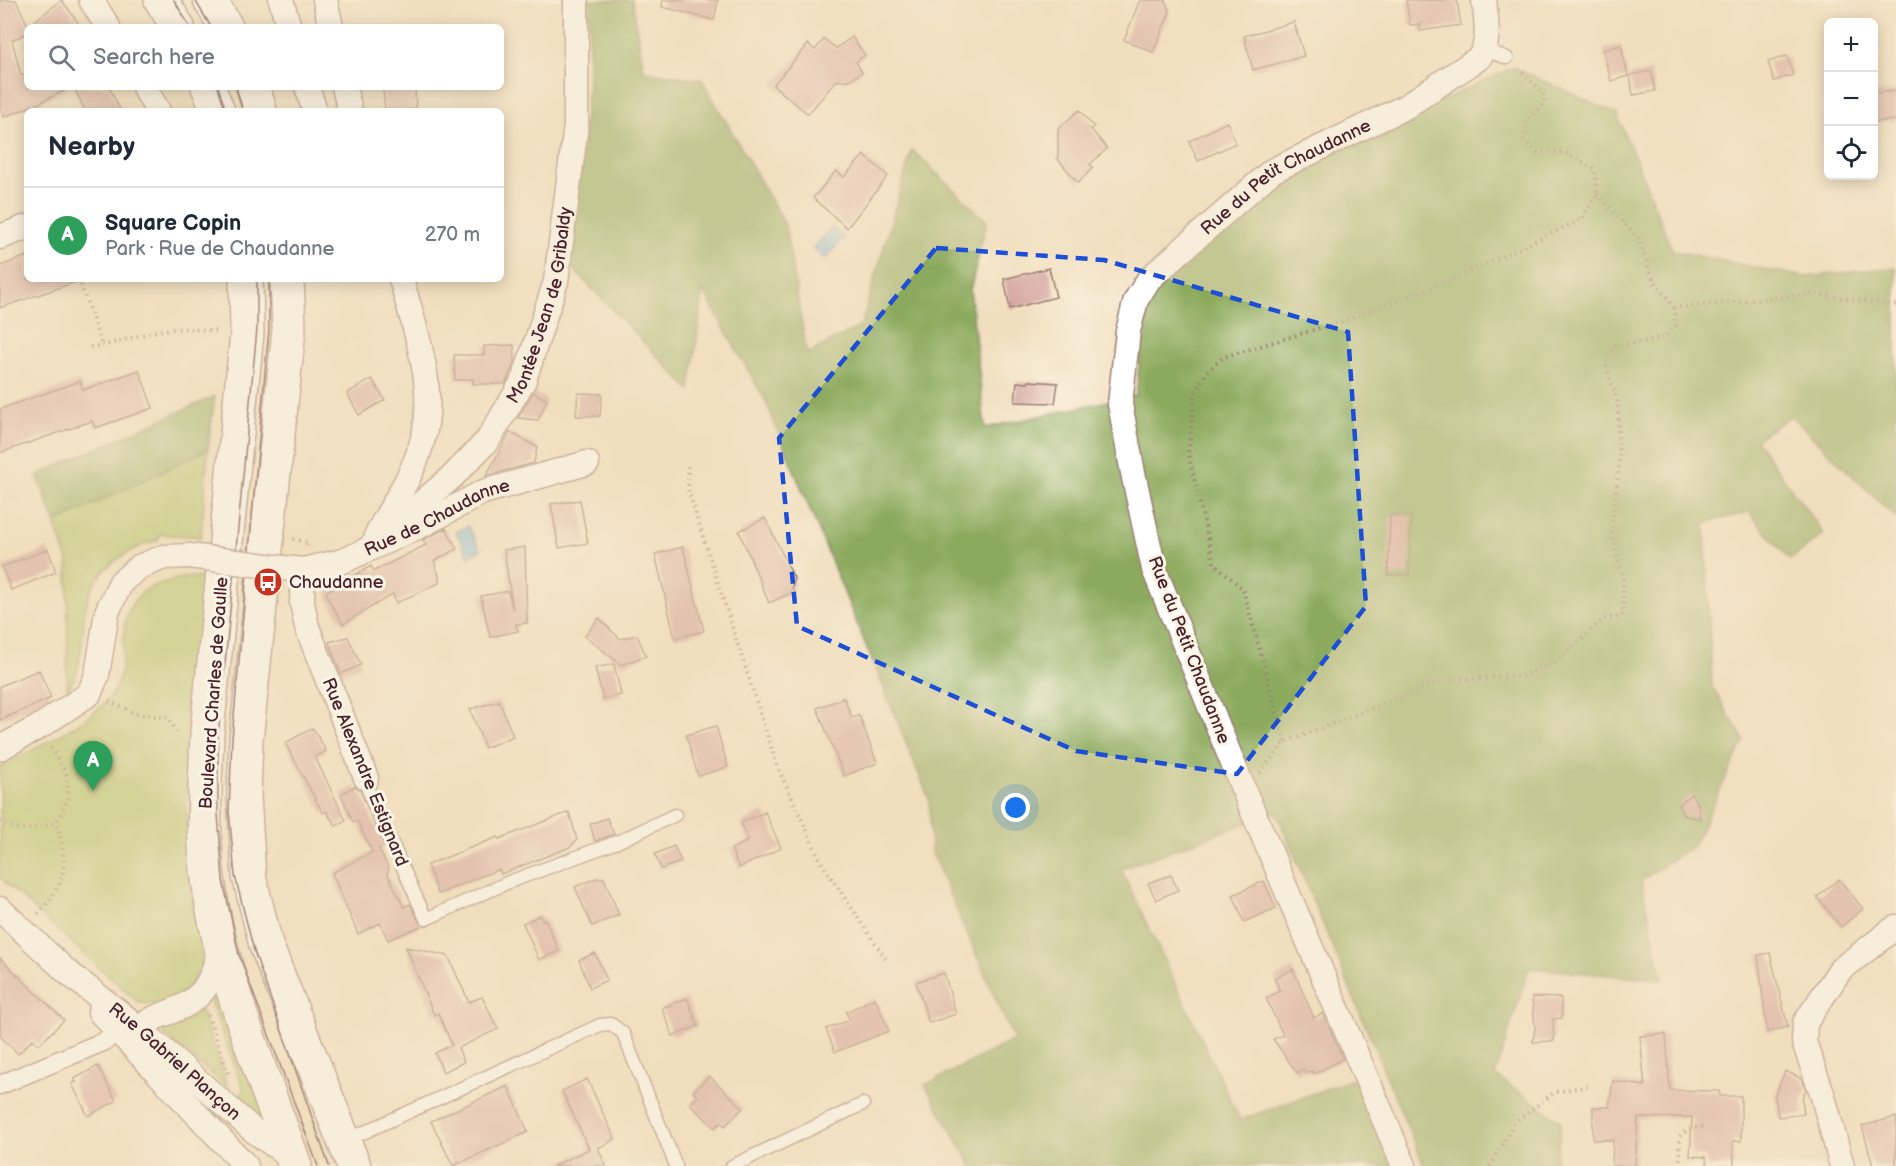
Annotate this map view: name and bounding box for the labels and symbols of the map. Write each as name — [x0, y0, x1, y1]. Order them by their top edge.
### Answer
street label: Rue du Petit Chaudanne — [1196, 114, 1374, 239]
street label: Montée Jean de Gribaldy — [502, 205, 576, 407]
street label: Rue de Chaudanne — [361, 475, 512, 560]
street label: Rue du Petit Chaudanne — [1143, 553, 1235, 747]
bus stop icon: Chaudanne — [252, 566, 284, 598]
place label: Chaudanne — [289, 572, 384, 593]
street label: Boulevard Charles de Gaulle — [195, 576, 233, 810]
street label: Rue Alexandre Estignard — [318, 675, 412, 869]
pin: A — [74, 742, 112, 791]
your location — [1001, 793, 1030, 822]
street label: Rue Gabriel Plançon — [105, 998, 245, 1124]

